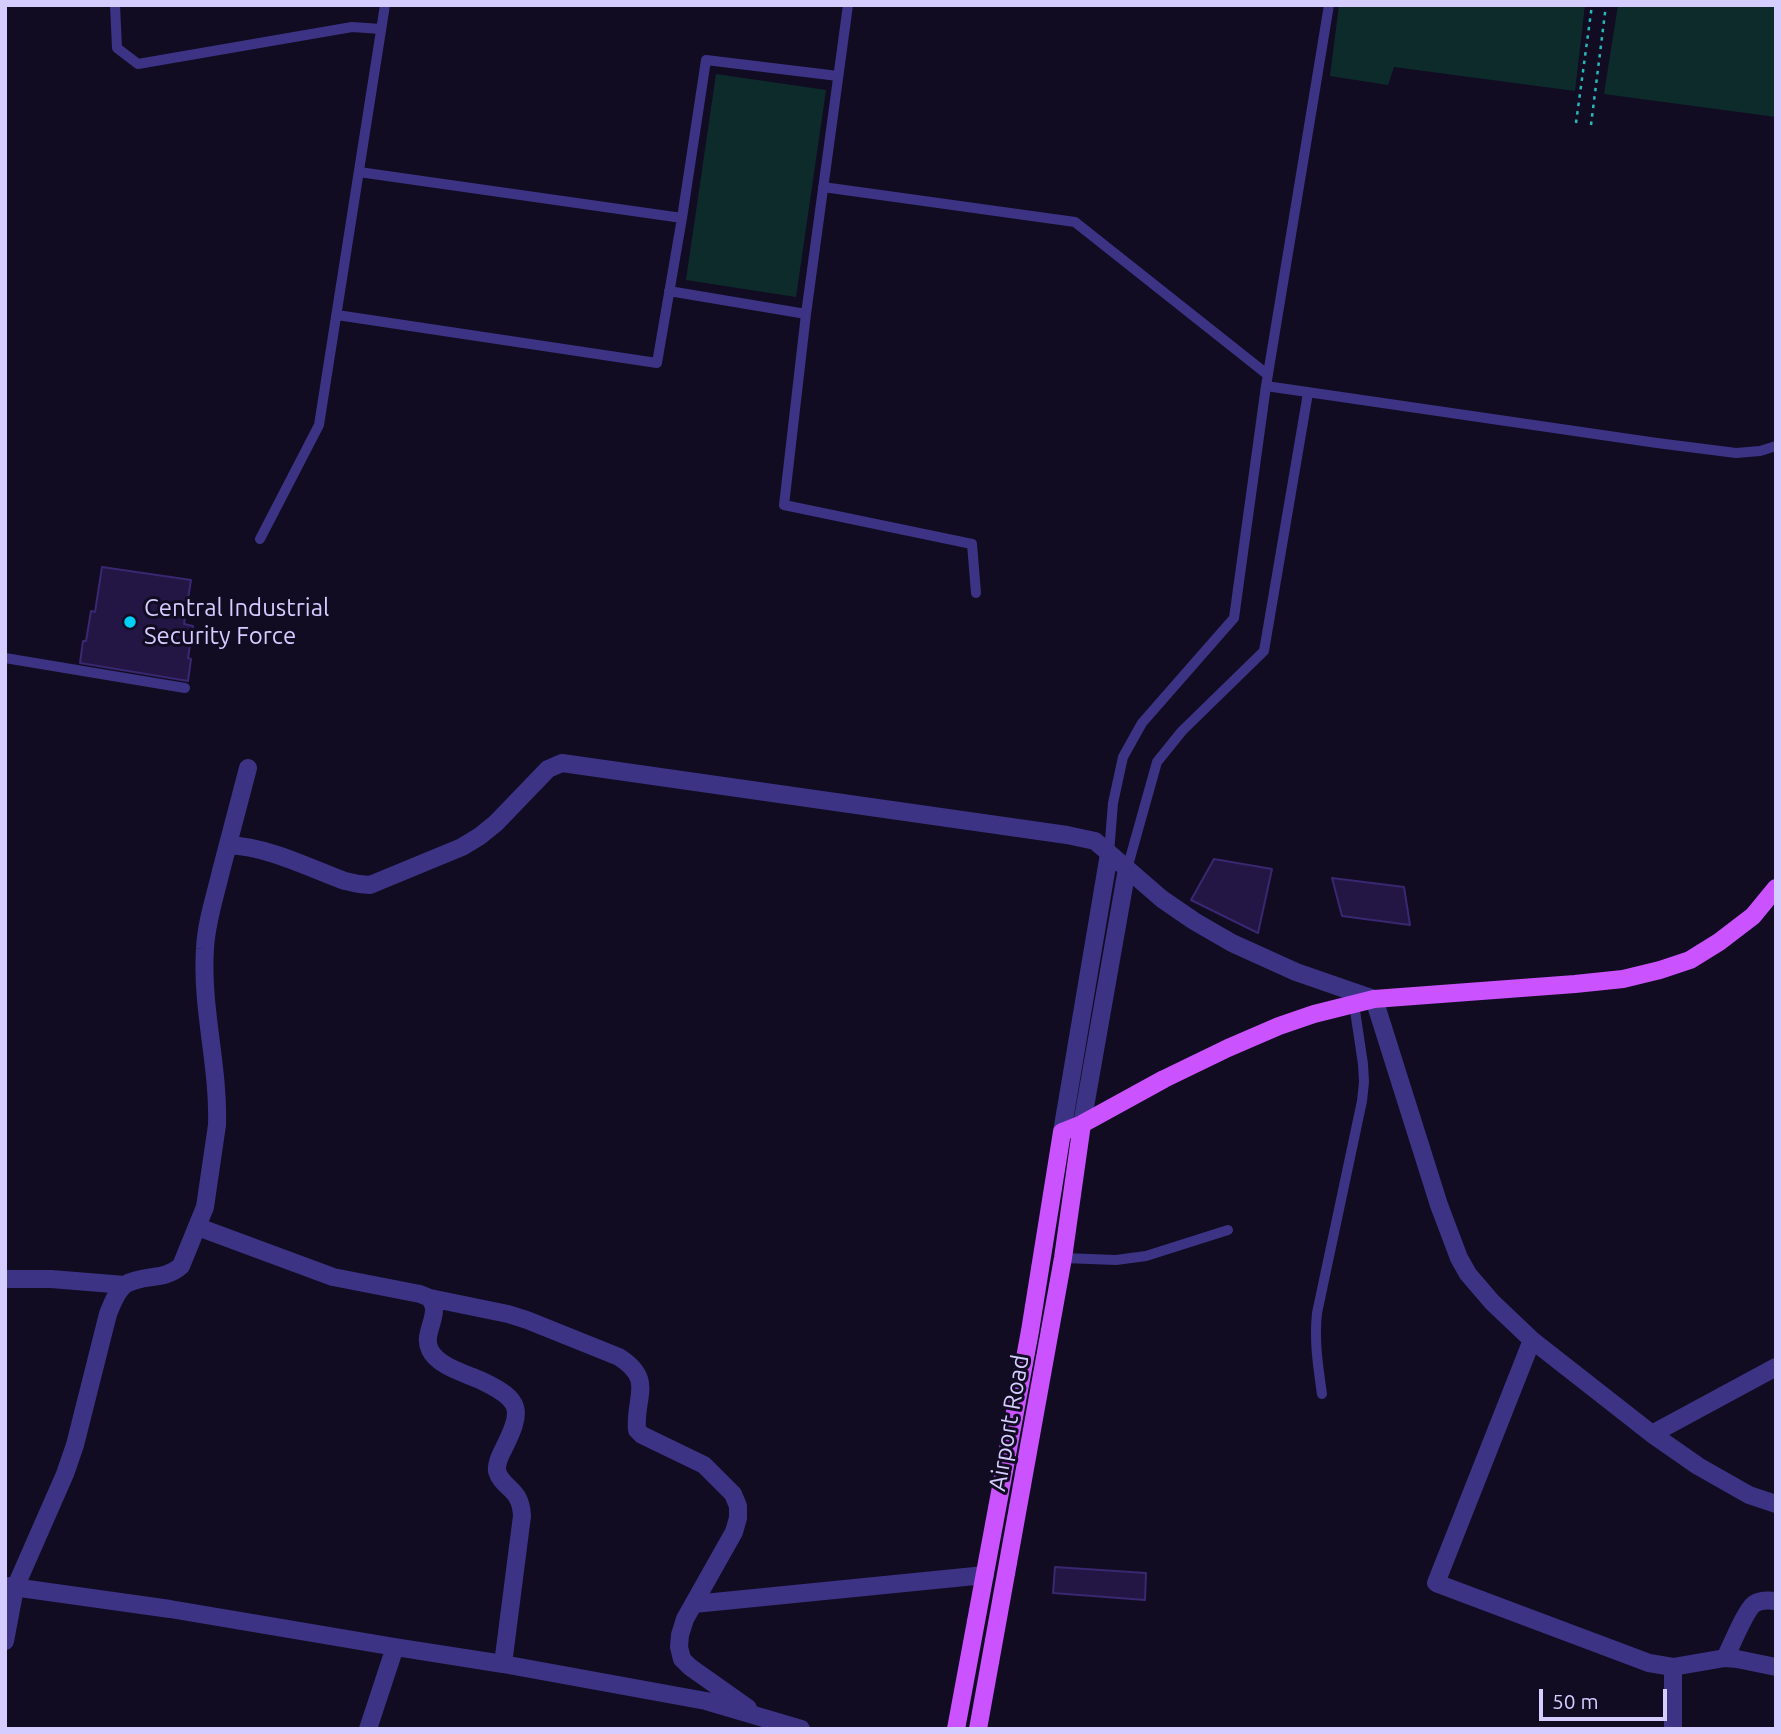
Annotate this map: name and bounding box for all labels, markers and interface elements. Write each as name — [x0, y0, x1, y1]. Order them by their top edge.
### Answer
place label: Central Industrial Security Force — [144, 594, 329, 650]
marker: Central Industrial Security Force — [122, 614, 138, 630]
street label: Airport Road — [983, 1353, 1035, 1493]
scale bar — [1543, 1674, 1671, 1718]
text: 50 m — [1552, 1689, 1599, 1713]

